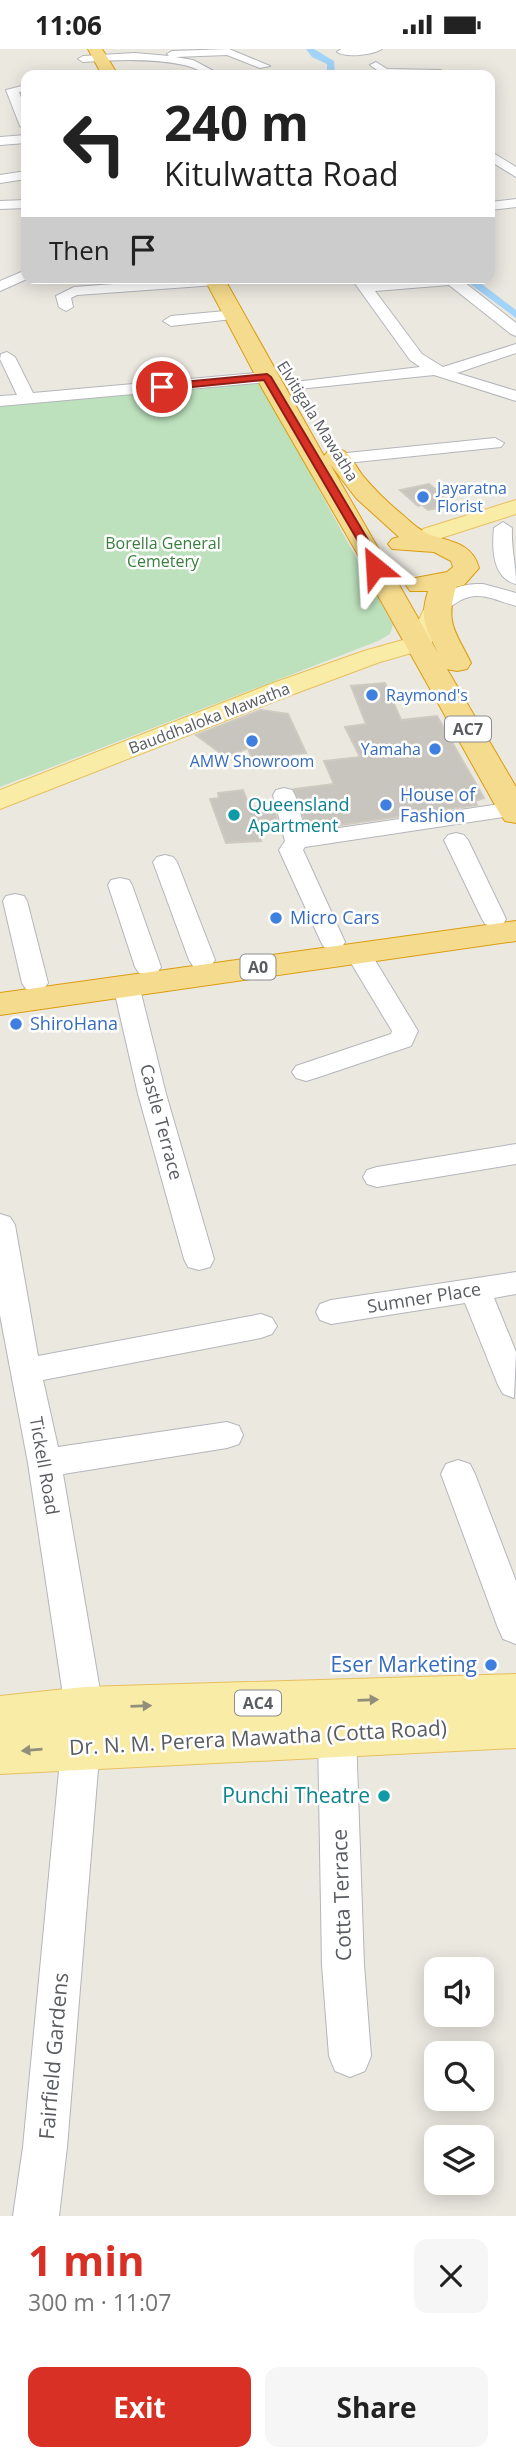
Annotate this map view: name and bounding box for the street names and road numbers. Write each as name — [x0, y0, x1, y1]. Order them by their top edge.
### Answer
street label: Elvitigala Mawatha — [272, 357, 364, 485]
street label: Bauddhaloka Mawatha — [125, 677, 293, 759]
road number: AC7 — [445, 716, 491, 741]
road number: A0 — [240, 955, 276, 979]
street label: Castle Terrace — [135, 1061, 189, 1182]
street label: Sumner Place — [365, 1276, 482, 1318]
street label: Tickell Road — [25, 1415, 65, 1517]
road number: AC4 — [235, 1691, 281, 1715]
street label: Dr. N. M. Perera Mawatha (Cotta Road) — [68, 1713, 448, 1761]
street label: Cotta Terrace — [325, 1829, 357, 1961]
street label: Fairfield Gardens — [32, 1971, 74, 2140]

